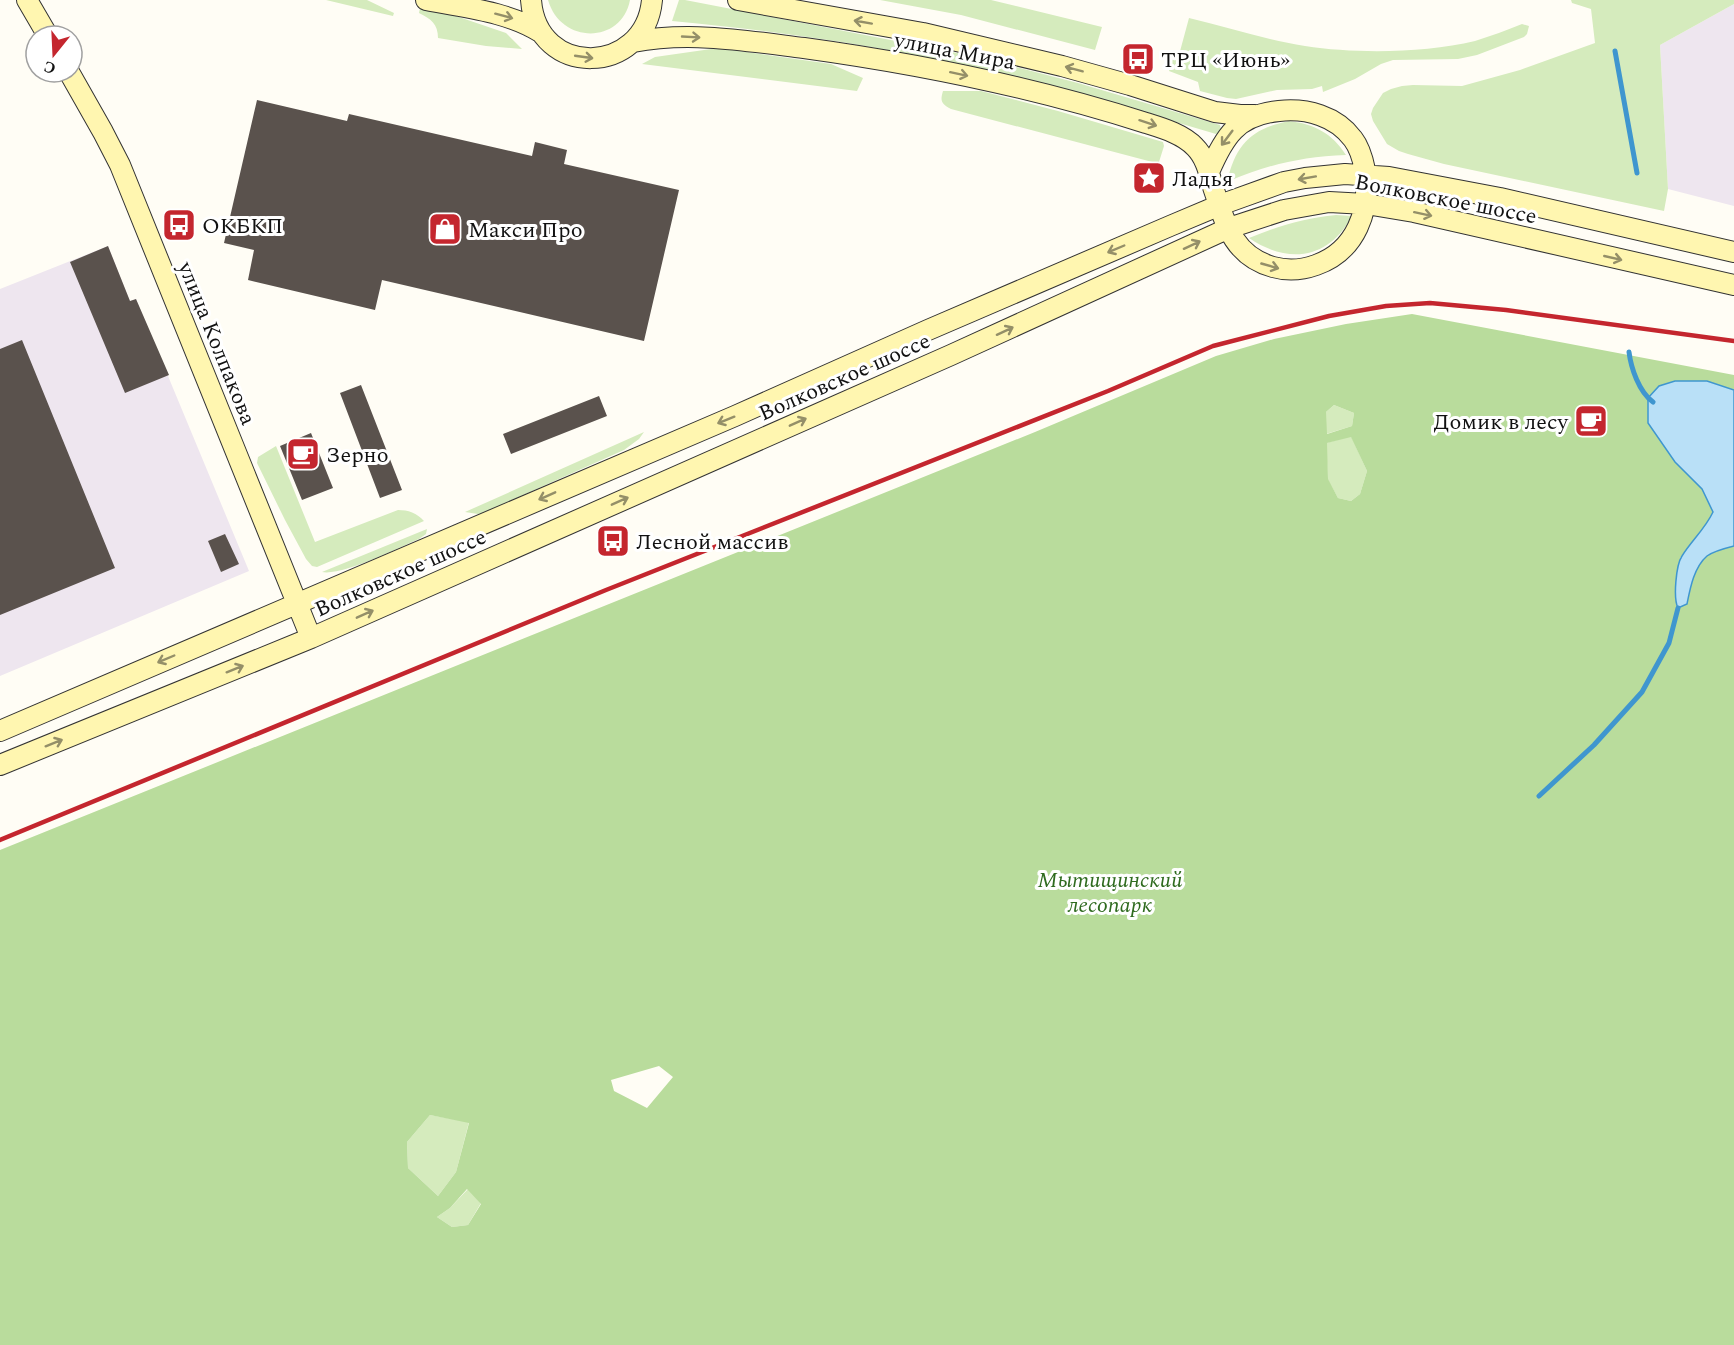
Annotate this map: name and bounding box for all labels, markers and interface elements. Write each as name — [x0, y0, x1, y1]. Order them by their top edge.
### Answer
one-way arrow — [494, 11, 513, 22]
one-way arrow — [854, 16, 873, 27]
street label: улица Мира — [890, 23, 1018, 79]
north arrow — [24, 24, 84, 84]
one-way arrow — [681, 32, 701, 43]
bus stop icon: ТРЦ «Июнь» — [1120, 41, 1156, 77]
place label: ТРЦ «Июнь» — [1161, 44, 1291, 77]
one-way arrow — [574, 52, 594, 63]
text: С — [41, 54, 59, 80]
one-way arrow — [1064, 63, 1083, 75]
one-way arrow — [950, 68, 969, 80]
one-way arrow — [1138, 119, 1157, 130]
one-way arrow — [1221, 129, 1233, 145]
place icon: Ладья — [1131, 160, 1167, 196]
place label: Ладья — [1172, 163, 1233, 196]
street label: Волковское шоссе — [1352, 166, 1540, 233]
one-way arrow — [1298, 172, 1318, 183]
bus stop icon: ОКБКП — [161, 207, 197, 243]
one-way arrow — [1413, 209, 1433, 220]
place label: ОКБКП — [202, 210, 283, 243]
shop icon: Макси Про — [427, 211, 463, 247]
place label: Макси Про — [468, 214, 583, 247]
one-way arrow — [1183, 239, 1201, 250]
one-way arrow — [1108, 244, 1126, 255]
one-way arrow — [1604, 252, 1623, 264]
street label: улица Колпакова — [168, 256, 265, 430]
one-way arrow — [1260, 261, 1279, 272]
one-way arrow — [995, 324, 1013, 336]
street label: Волковское шоссе — [753, 325, 936, 430]
cafe icon: Домик в лесу — [1573, 403, 1609, 439]
place label: Домик в лесу — [1434, 406, 1569, 439]
one-way arrow — [717, 415, 736, 426]
one-way arrow — [789, 416, 807, 428]
cafe icon: Зерно — [285, 436, 321, 472]
place label: Зерно — [326, 439, 389, 472]
one-way arrow — [538, 491, 556, 502]
one-way arrow — [610, 495, 629, 506]
street label: Волковское шоссе — [309, 521, 492, 626]
bus stop icon: Лесной массив — [595, 523, 631, 559]
place label: Лесной массив — [636, 526, 788, 559]
one-way arrow — [355, 608, 373, 619]
one-way arrow — [157, 654, 176, 665]
one-way arrow — [225, 663, 243, 674]
one-way arrow — [44, 736, 63, 747]
park label: Мытищинский лесопарк — [1038, 864, 1183, 922]

